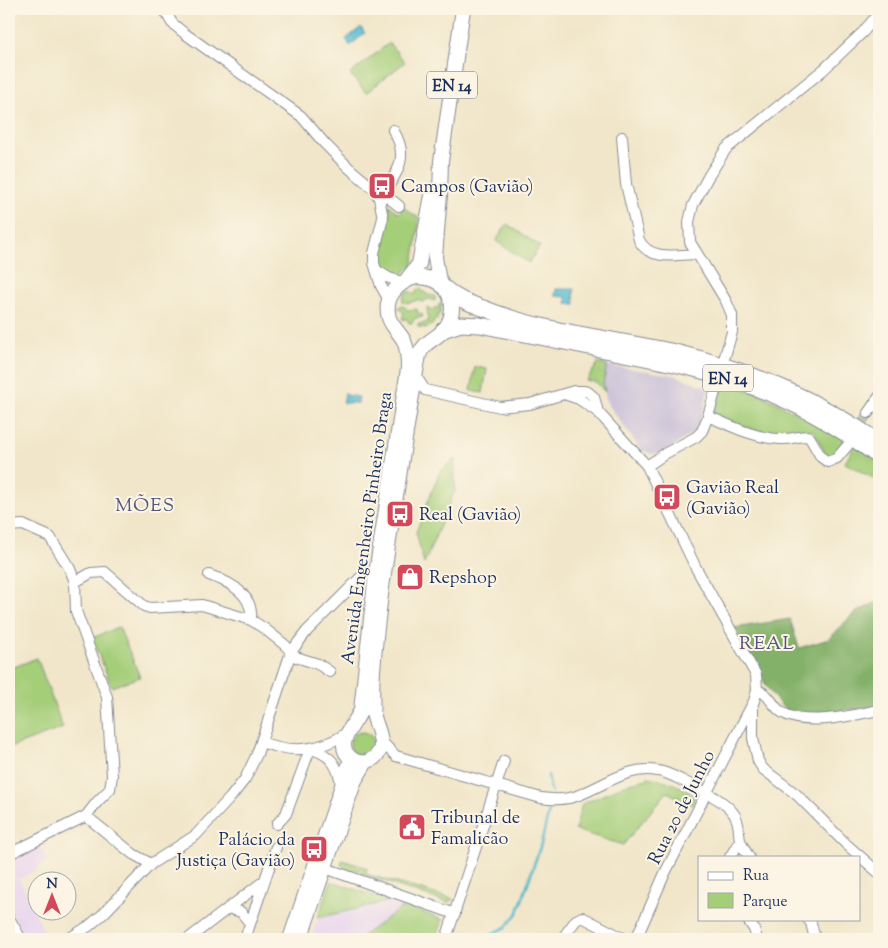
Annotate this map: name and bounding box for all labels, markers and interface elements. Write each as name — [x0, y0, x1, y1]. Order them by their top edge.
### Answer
road number: EN 14 — [427, 72, 477, 98]
bus stop icon: Campos (Gavião) — [367, 171, 397, 201]
place label: Campos (Gavião) — [401, 175, 533, 201]
road number: EN 14 — [703, 364, 753, 392]
street label: Avenida Engenheiro Pinheiro Braga — [336, 390, 400, 666]
place label: Gavião Real (Gavião) — [686, 476, 779, 523]
bus stop icon: Gavião Real (Gavião) — [652, 482, 682, 512]
district label: MÕES — [115, 493, 175, 520]
bus stop icon: Real (Gavião) — [385, 499, 415, 529]
place label: Real (Gavião) — [419, 503, 521, 529]
shop icon: Repshop — [395, 562, 425, 592]
place label: Repshop — [429, 566, 497, 592]
district label: REAL — [739, 631, 795, 658]
street label: Rua 20 de Junho — [643, 746, 723, 870]
place label: Tribunal de Famalicão — [431, 806, 520, 853]
public building icon: Tribunal de Famalicão — [397, 812, 427, 842]
place label: Palácio da Justiça (Gavião) — [176, 828, 295, 875]
bus stop icon: Palácio da Justiça (Gavião) — [299, 834, 329, 864]
legend — [698, 856, 860, 920]
text: Rua — [743, 866, 769, 887]
north arrow — [28, 870, 78, 920]
text: N — [46, 875, 58, 895]
text: Parque — [743, 892, 787, 913]

